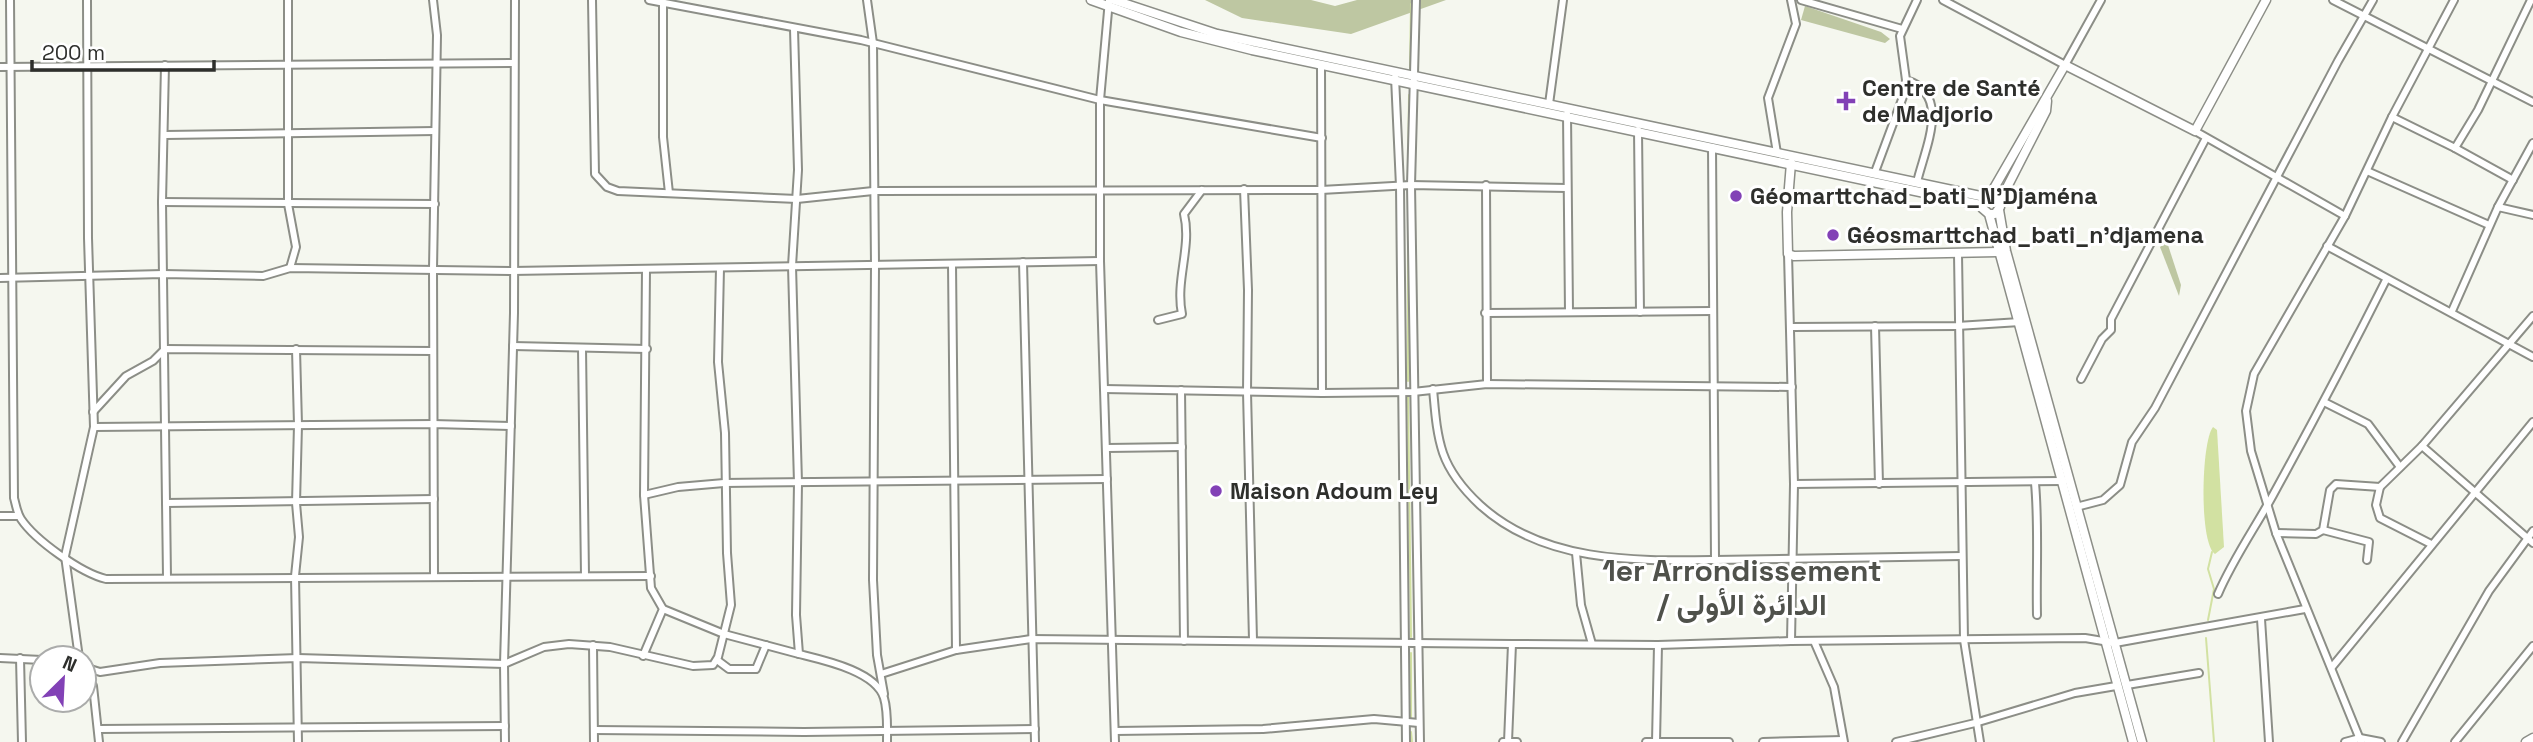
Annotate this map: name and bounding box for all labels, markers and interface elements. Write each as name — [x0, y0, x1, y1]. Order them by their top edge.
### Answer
scale bar — [32, 28, 214, 72]
text: 200 m — [42, 39, 105, 66]
place label: Centre de Santé de Madjorio — [1862, 73, 2040, 129]
marker: Centre de Santé de Madjorio — [1836, 91, 1856, 111]
place label: Géomarttchad_bati_N'Djaména — [1750, 181, 2098, 211]
marker: Géomarttchad_bati_N'Djaména — [1728, 188, 1744, 204]
place label: Géosmarttchad_bati_n'djamena — [1847, 220, 2204, 250]
marker: Géosmarttchad_bati_n'djamena — [1825, 227, 1841, 243]
place label: Maison Adoum Ley — [1230, 476, 1438, 506]
marker: Maison Adoum Ley — [1208, 483, 1224, 499]
district label: 1er Arrondissement / الدائرة الأولى — [1602, 551, 1882, 624]
north arrow — [28, 644, 98, 714]
text: N — [59, 650, 81, 678]

